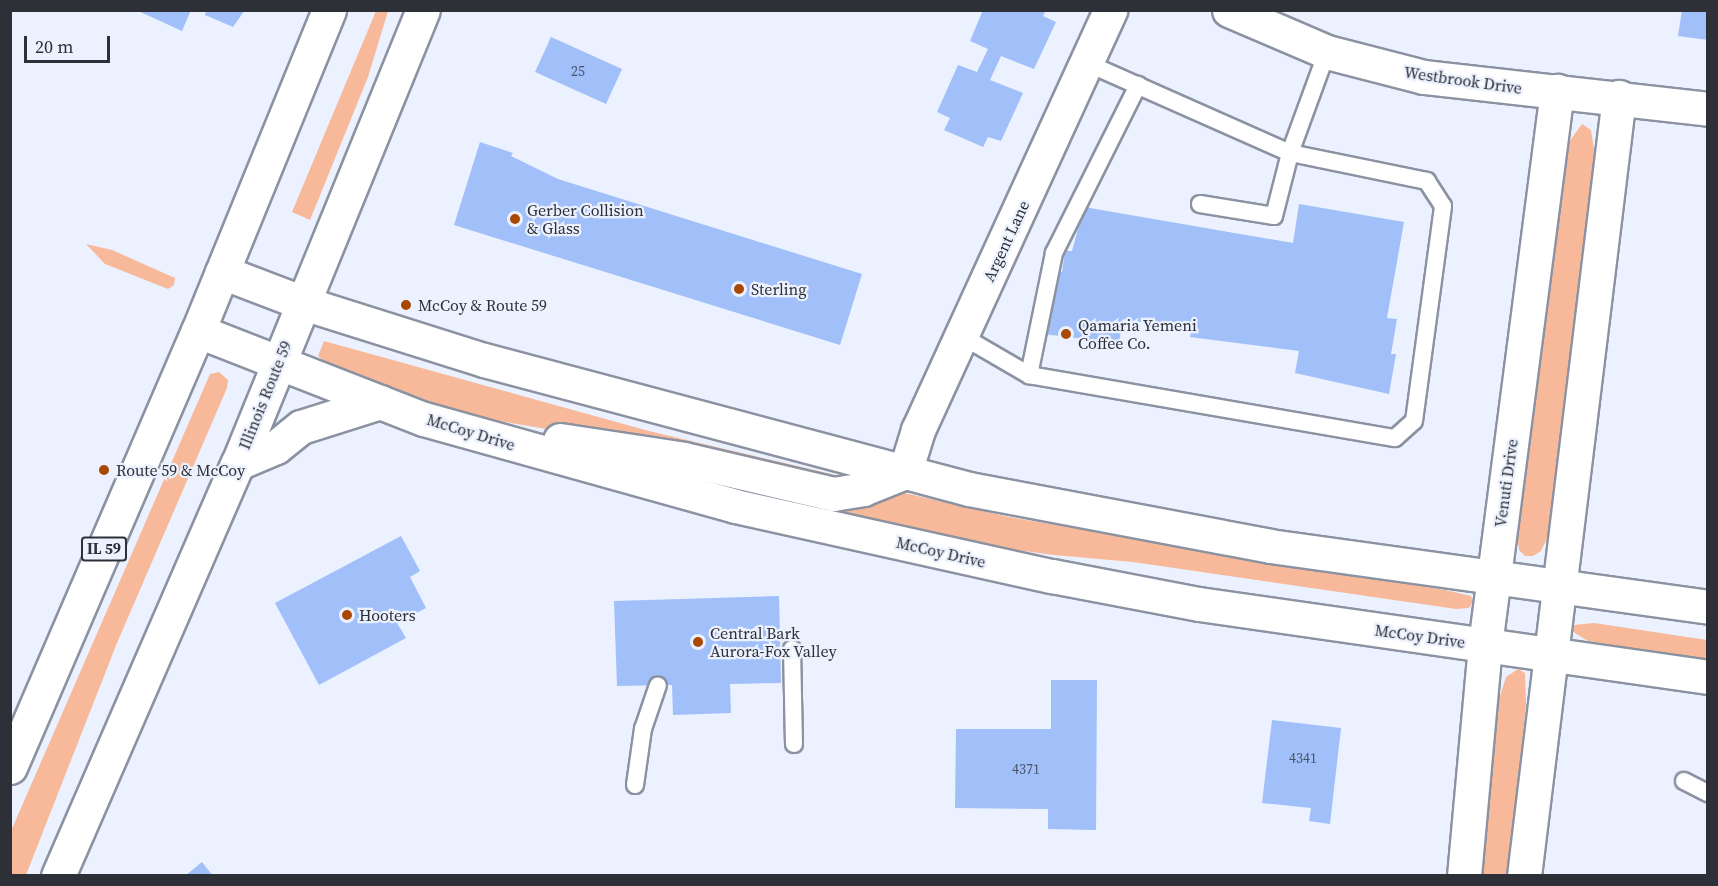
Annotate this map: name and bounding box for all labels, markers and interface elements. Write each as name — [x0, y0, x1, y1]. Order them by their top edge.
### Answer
scale bar — [27, 24, 112, 62]
text: 20 m — [35, 34, 73, 59]
street label: Westbrook Drive — [1403, 62, 1523, 98]
house number: 25 — [571, 63, 585, 79]
street label: Argent Lane — [979, 197, 1033, 285]
place label: Gerber Collision & Glass — [527, 200, 644, 238]
marker: Gerber Collision & Glass — [508, 212, 522, 226]
place label: Sterling — [751, 279, 807, 299]
marker: Sterling — [732, 282, 746, 296]
place label: McCoy & Route 59 — [418, 295, 547, 315]
marker: McCoy & Route 59 — [399, 298, 413, 312]
place label: Qamaria Yemeni Coffee Co. — [1078, 315, 1197, 353]
marker: Qamaria Yemeni Coffee Co. — [1059, 327, 1073, 341]
street label: Illinois Route 59 — [234, 338, 296, 452]
street label: McCoy Drive — [425, 409, 517, 455]
street label: Venuti Drive — [1490, 438, 1522, 528]
place label: Route 59 & McCoy — [116, 460, 245, 480]
marker: Route 59 & McCoy — [97, 463, 111, 477]
street label: McCoy Drive — [894, 532, 988, 572]
road number: IL 59 — [80, 537, 128, 561]
place label: Hooters — [359, 605, 416, 625]
marker: Hooters — [340, 608, 354, 622]
street label: McCoy Drive — [1374, 620, 1466, 652]
place label: Central Bark Aurora-Fox Valley — [710, 623, 837, 661]
marker: Central Bark Aurora-Fox Valley — [691, 635, 705, 649]
house number: 4341 — [1289, 750, 1317, 766]
house number: 4371 — [1012, 761, 1040, 777]

